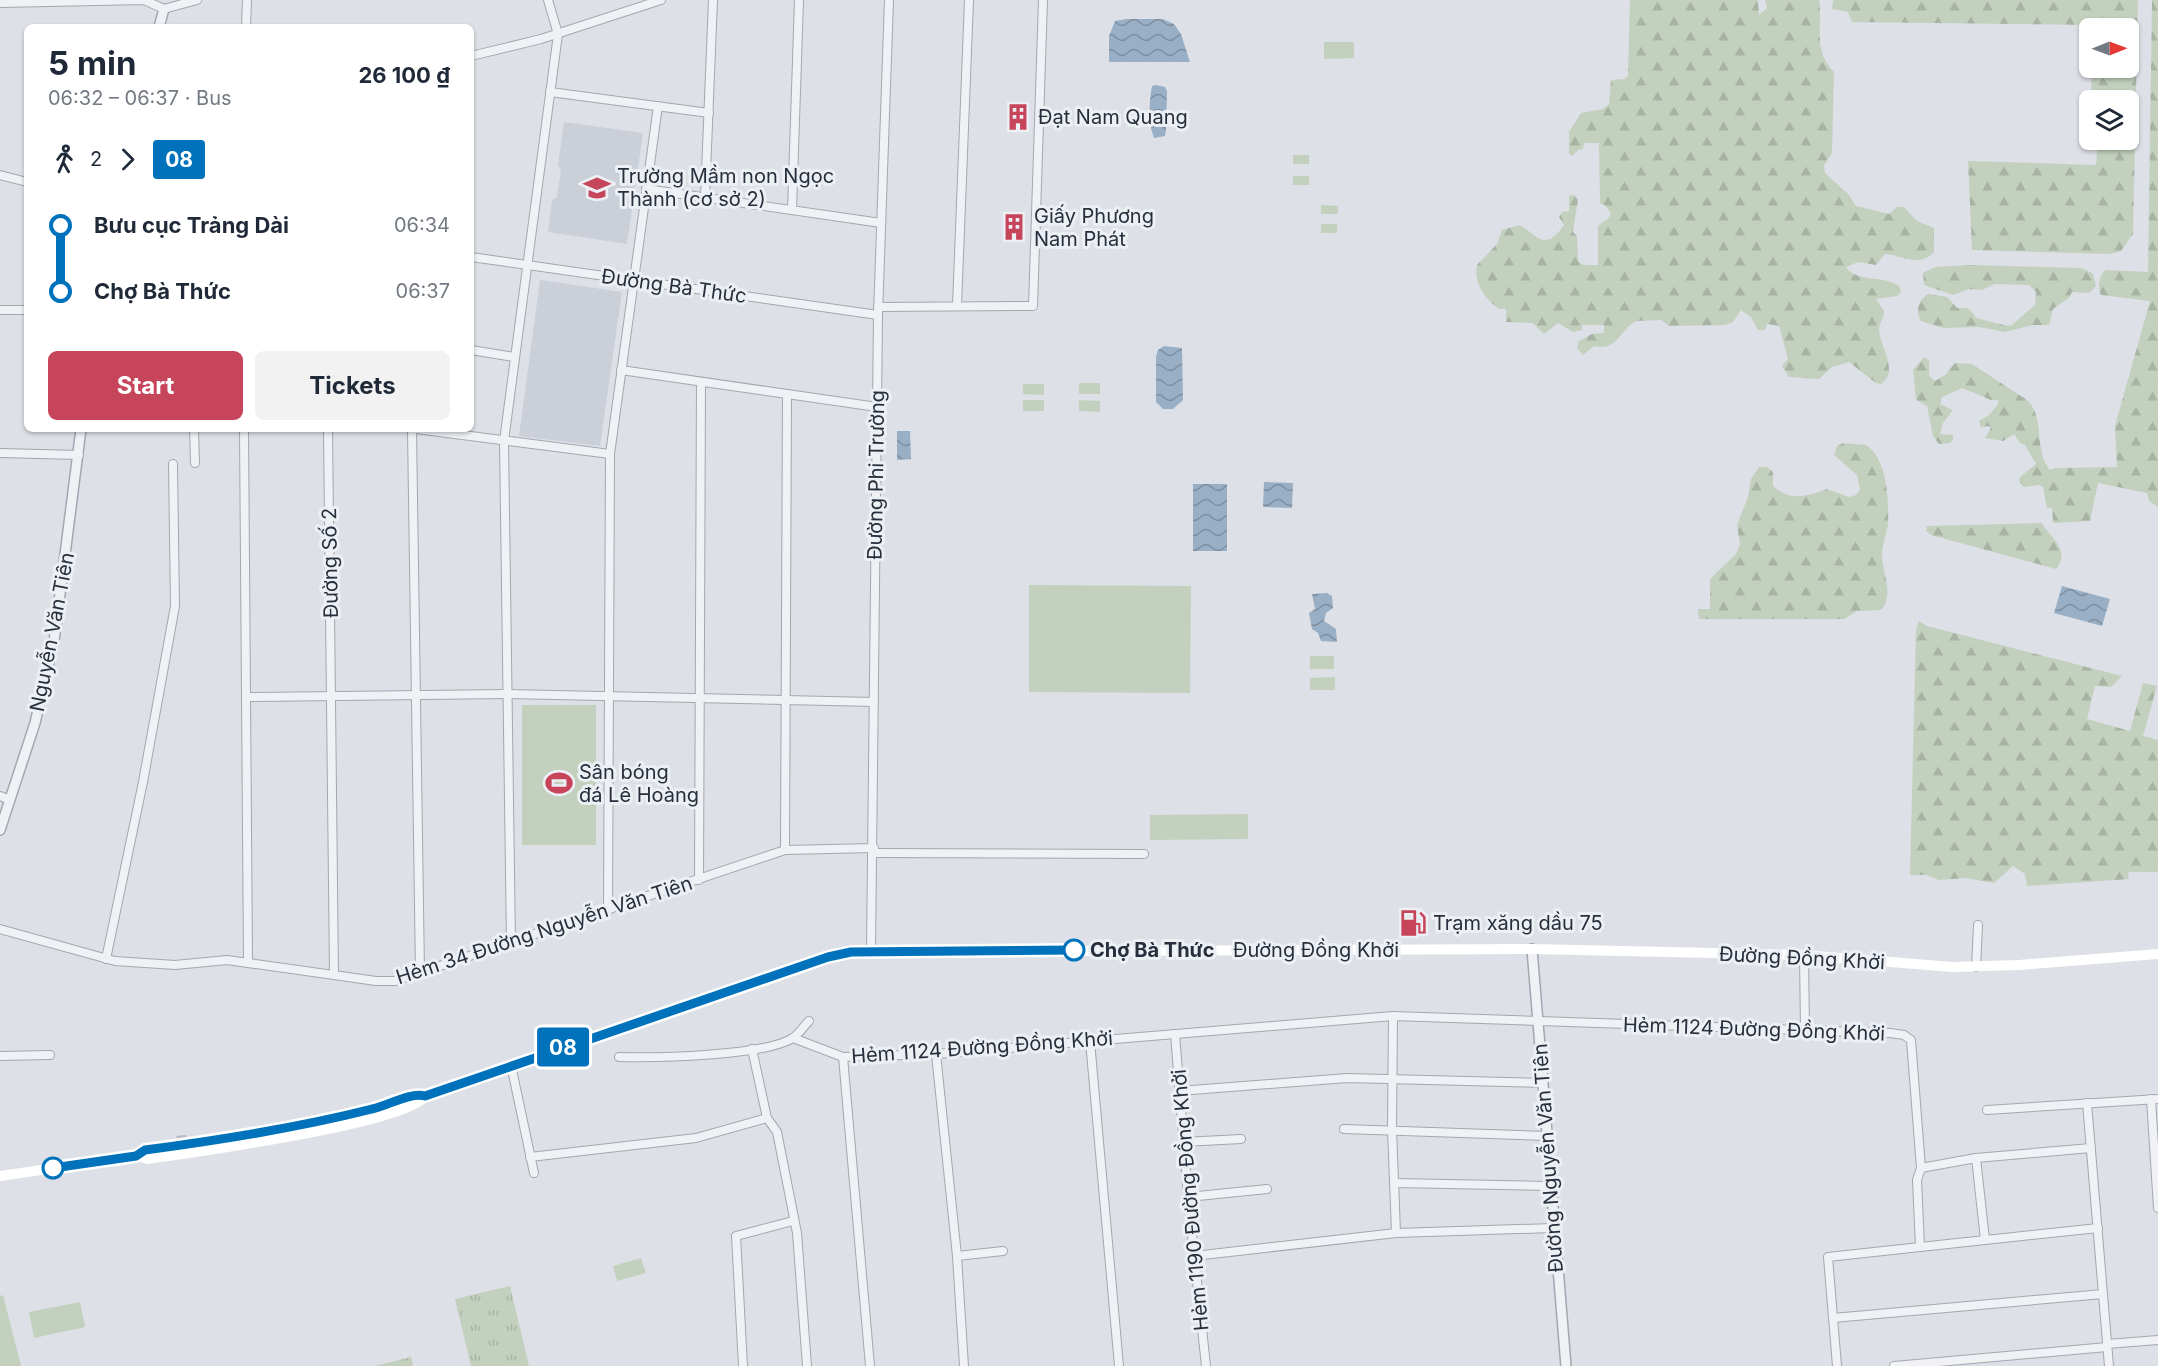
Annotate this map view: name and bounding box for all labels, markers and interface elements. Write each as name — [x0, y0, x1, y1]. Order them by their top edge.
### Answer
north arrow — [2079, 18, 2139, 78]
map controls — [2079, 18, 2139, 150]
text: 5 min — [48, 43, 137, 83]
text: 26 100 ₫ — [358, 62, 450, 88]
text: 06:32 – 06:37 · Bus — [48, 86, 232, 110]
button: layers — [2079, 90, 2139, 150]
building icon: Đạt Nam Quang — [1003, 102, 1033, 132]
place label: Đạt Nam Quang — [1038, 105, 1188, 129]
icon: walk — [48, 143, 81, 176]
icon: forward — [111, 143, 144, 176]
text: 2 — [90, 147, 102, 171]
text: 08 — [165, 147, 193, 172]
place label: Trường Mầm non Ngọc Thành (cơ sở 2) — [617, 164, 834, 211]
school or university icon: Trường Mầm non Ngọc Thành (cơ sở 2) — [582, 173, 612, 203]
place label: Giấy Phương Nam Phát — [1034, 204, 1154, 251]
text: Bưu cục Trảng Dài — [94, 212, 289, 238]
building icon: Giấy Phương Nam Phát — [999, 212, 1029, 242]
text: 06:34 — [394, 213, 450, 237]
street label: Đường Bà Thức — [600, 264, 748, 308]
text: Chợ Bà Thức — [94, 278, 231, 304]
text: 06:37 — [396, 279, 450, 303]
button: Start — [48, 351, 243, 420]
button: Tickets — [255, 351, 450, 420]
street label: Đường Phi Trường — [863, 390, 889, 560]
street label: Đường Số 2 — [317, 508, 343, 618]
street label: Nguyễn Văn Tiên — [25, 550, 79, 714]
place label: Sân bóng đá Lê Hoàng — [579, 760, 699, 807]
sports icon: Sân bóng đá Lê Hoàng — [544, 768, 574, 798]
street label: Hẻm 34 Đường Nguyễn Văn Tiên — [393, 871, 695, 989]
fuel station icon: Trạm xăng dầu 75 — [1398, 908, 1428, 938]
place label: Trạm xăng dầu 75 — [1433, 911, 1603, 935]
place label: Chợ Bà Thức — [1090, 938, 1215, 962]
street label: Đường Đồng Khởi — [1233, 938, 1399, 962]
marker: Chợ Bà Thức — [1063, 939, 1085, 961]
street label: Đường Đồng Khởi — [1719, 942, 1885, 974]
street label: Hẻm 1124 Đường Đồng Khởi — [1622, 1012, 1886, 1046]
street label: Hẻm 1124 Đường Đồng Khởi — [850, 1026, 1114, 1068]
line badge: 08 — [536, 1028, 590, 1066]
text: 08 — [549, 1035, 577, 1060]
street label: Đường Nguyễn Văn Tiên — [1528, 1043, 1568, 1273]
street label: Hẻm 1190 Đường Đồng Khởi — [1167, 1068, 1213, 1332]
unlabelled marker — [42, 1157, 64, 1179]

